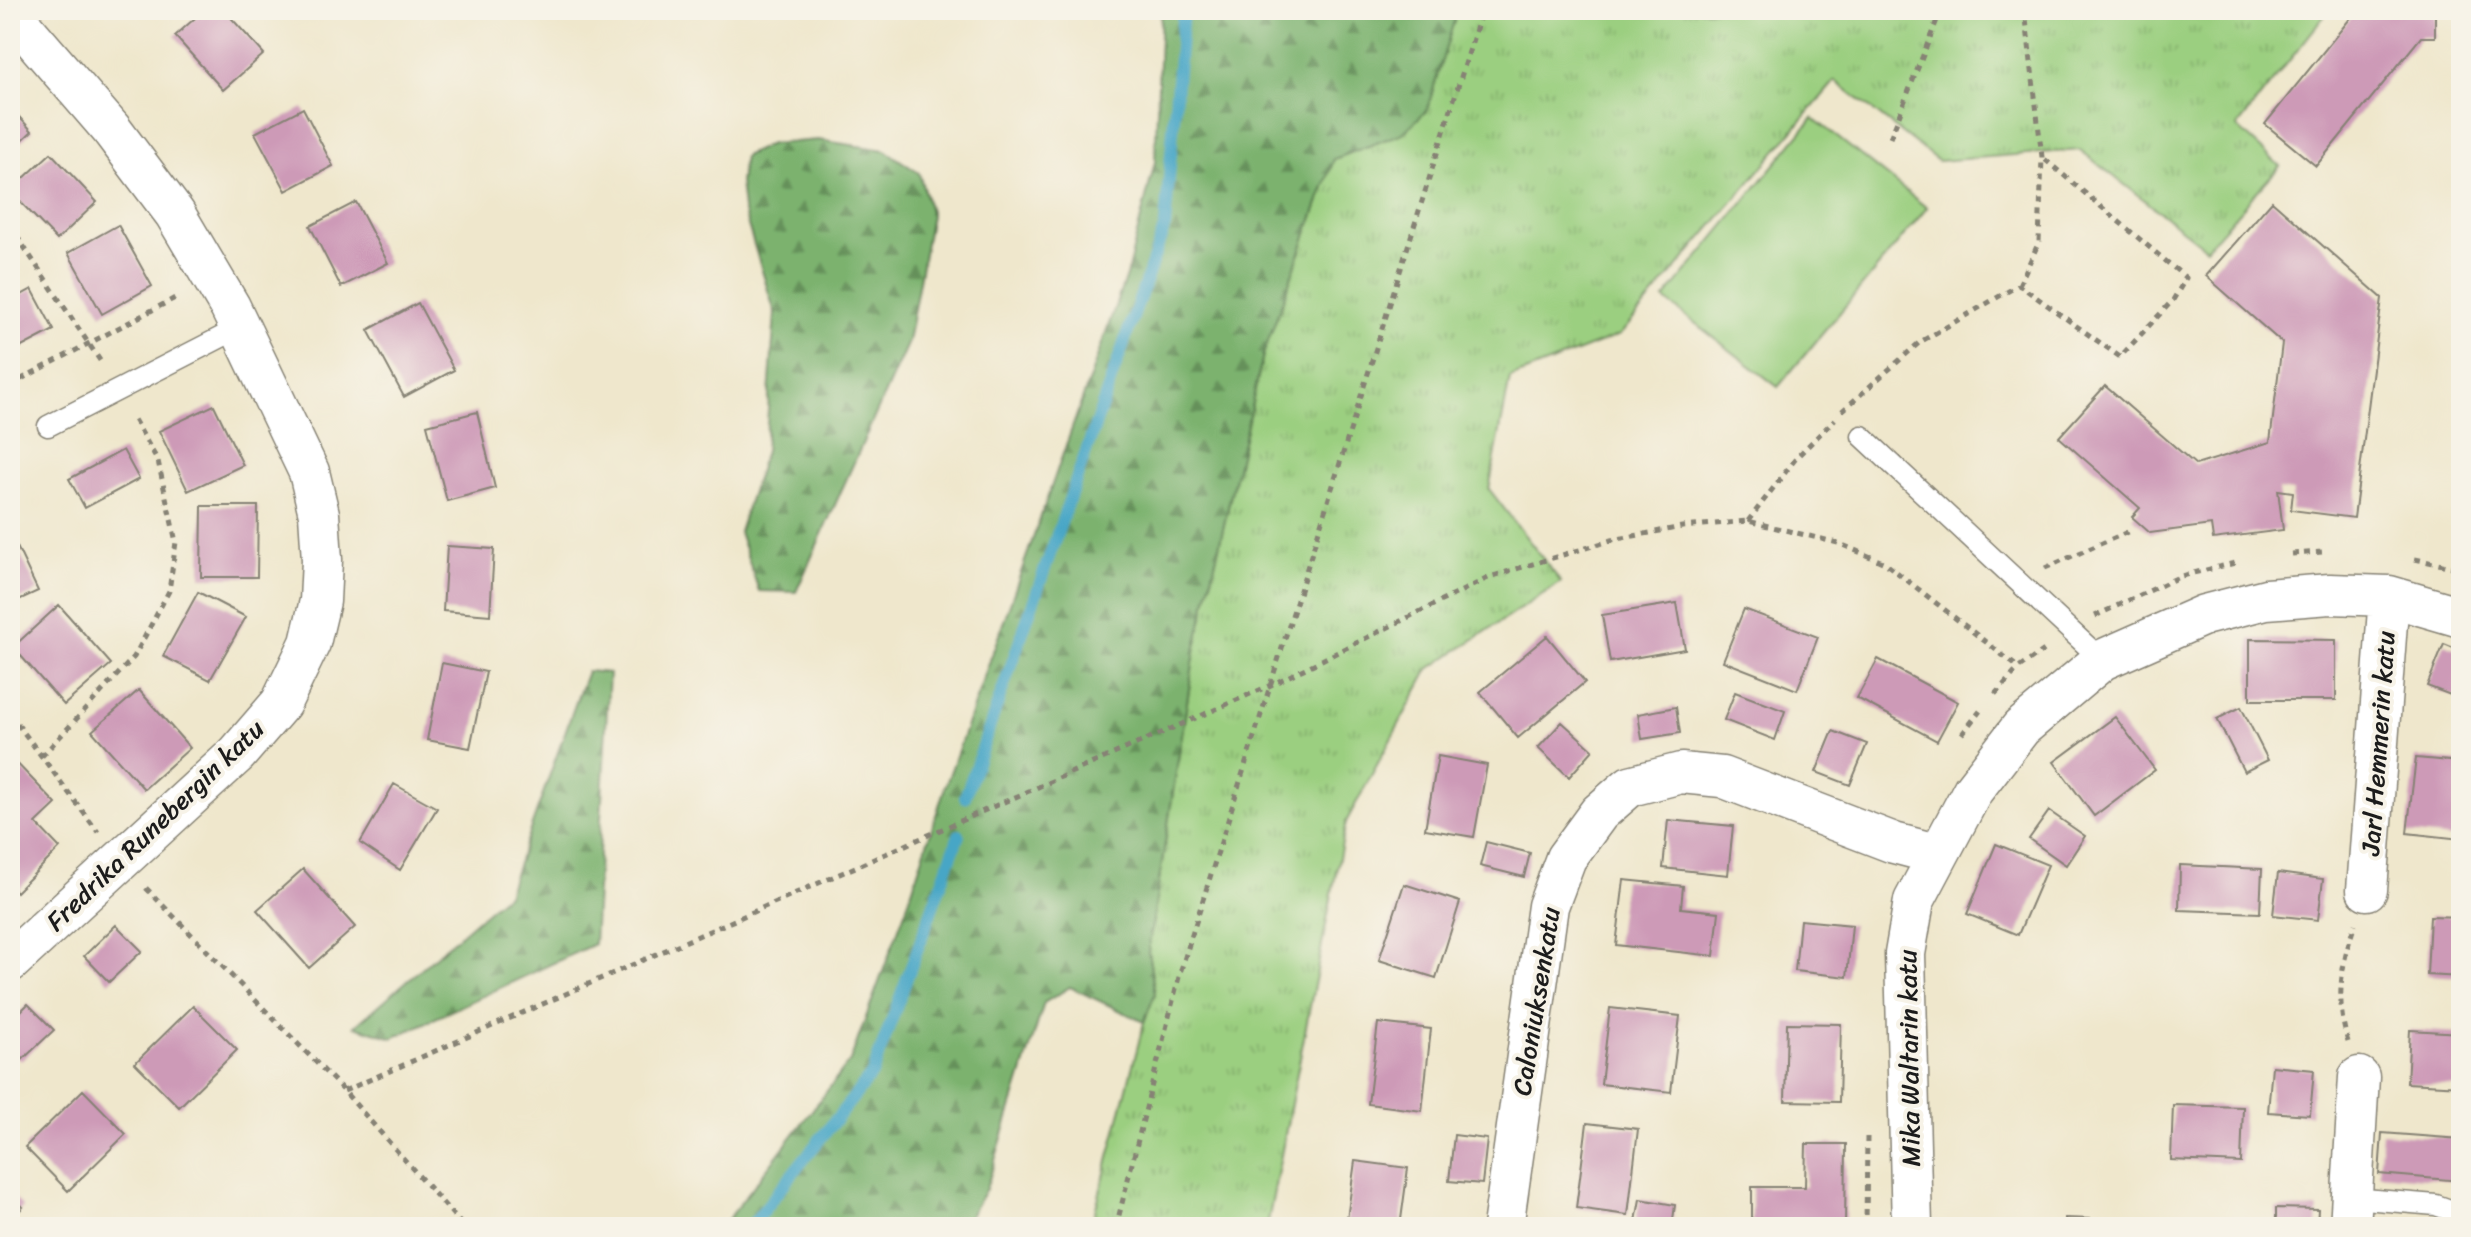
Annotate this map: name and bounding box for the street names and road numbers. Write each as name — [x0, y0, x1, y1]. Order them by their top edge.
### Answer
street label: Jarl Hemmerin katu — [2347, 629, 2409, 858]
street label: Fredrika Runebergin katu — [34, 707, 276, 943]
street label: Caloniuksenkatu — [1498, 903, 1574, 1099]
street label: Mika Waltarin katu — [1884, 949, 1934, 1167]

